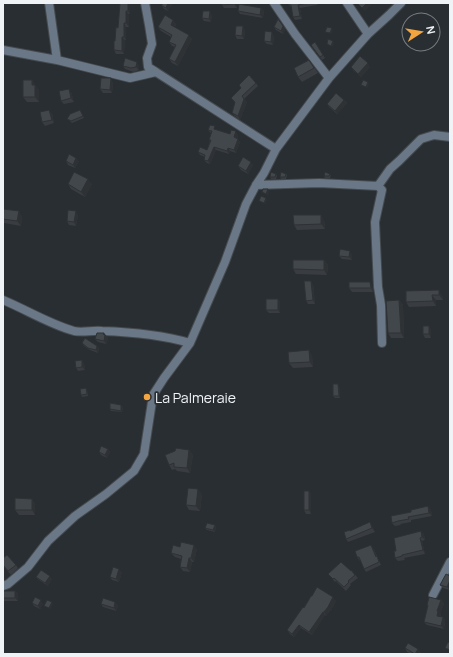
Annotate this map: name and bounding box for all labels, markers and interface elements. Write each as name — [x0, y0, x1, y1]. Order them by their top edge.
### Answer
north arrow — [401, 12, 441, 52]
text: N — [423, 24, 439, 35]
place label: La Palmeraie — [155, 388, 236, 407]
marker: La Palmeraie — [142, 392, 152, 402]

